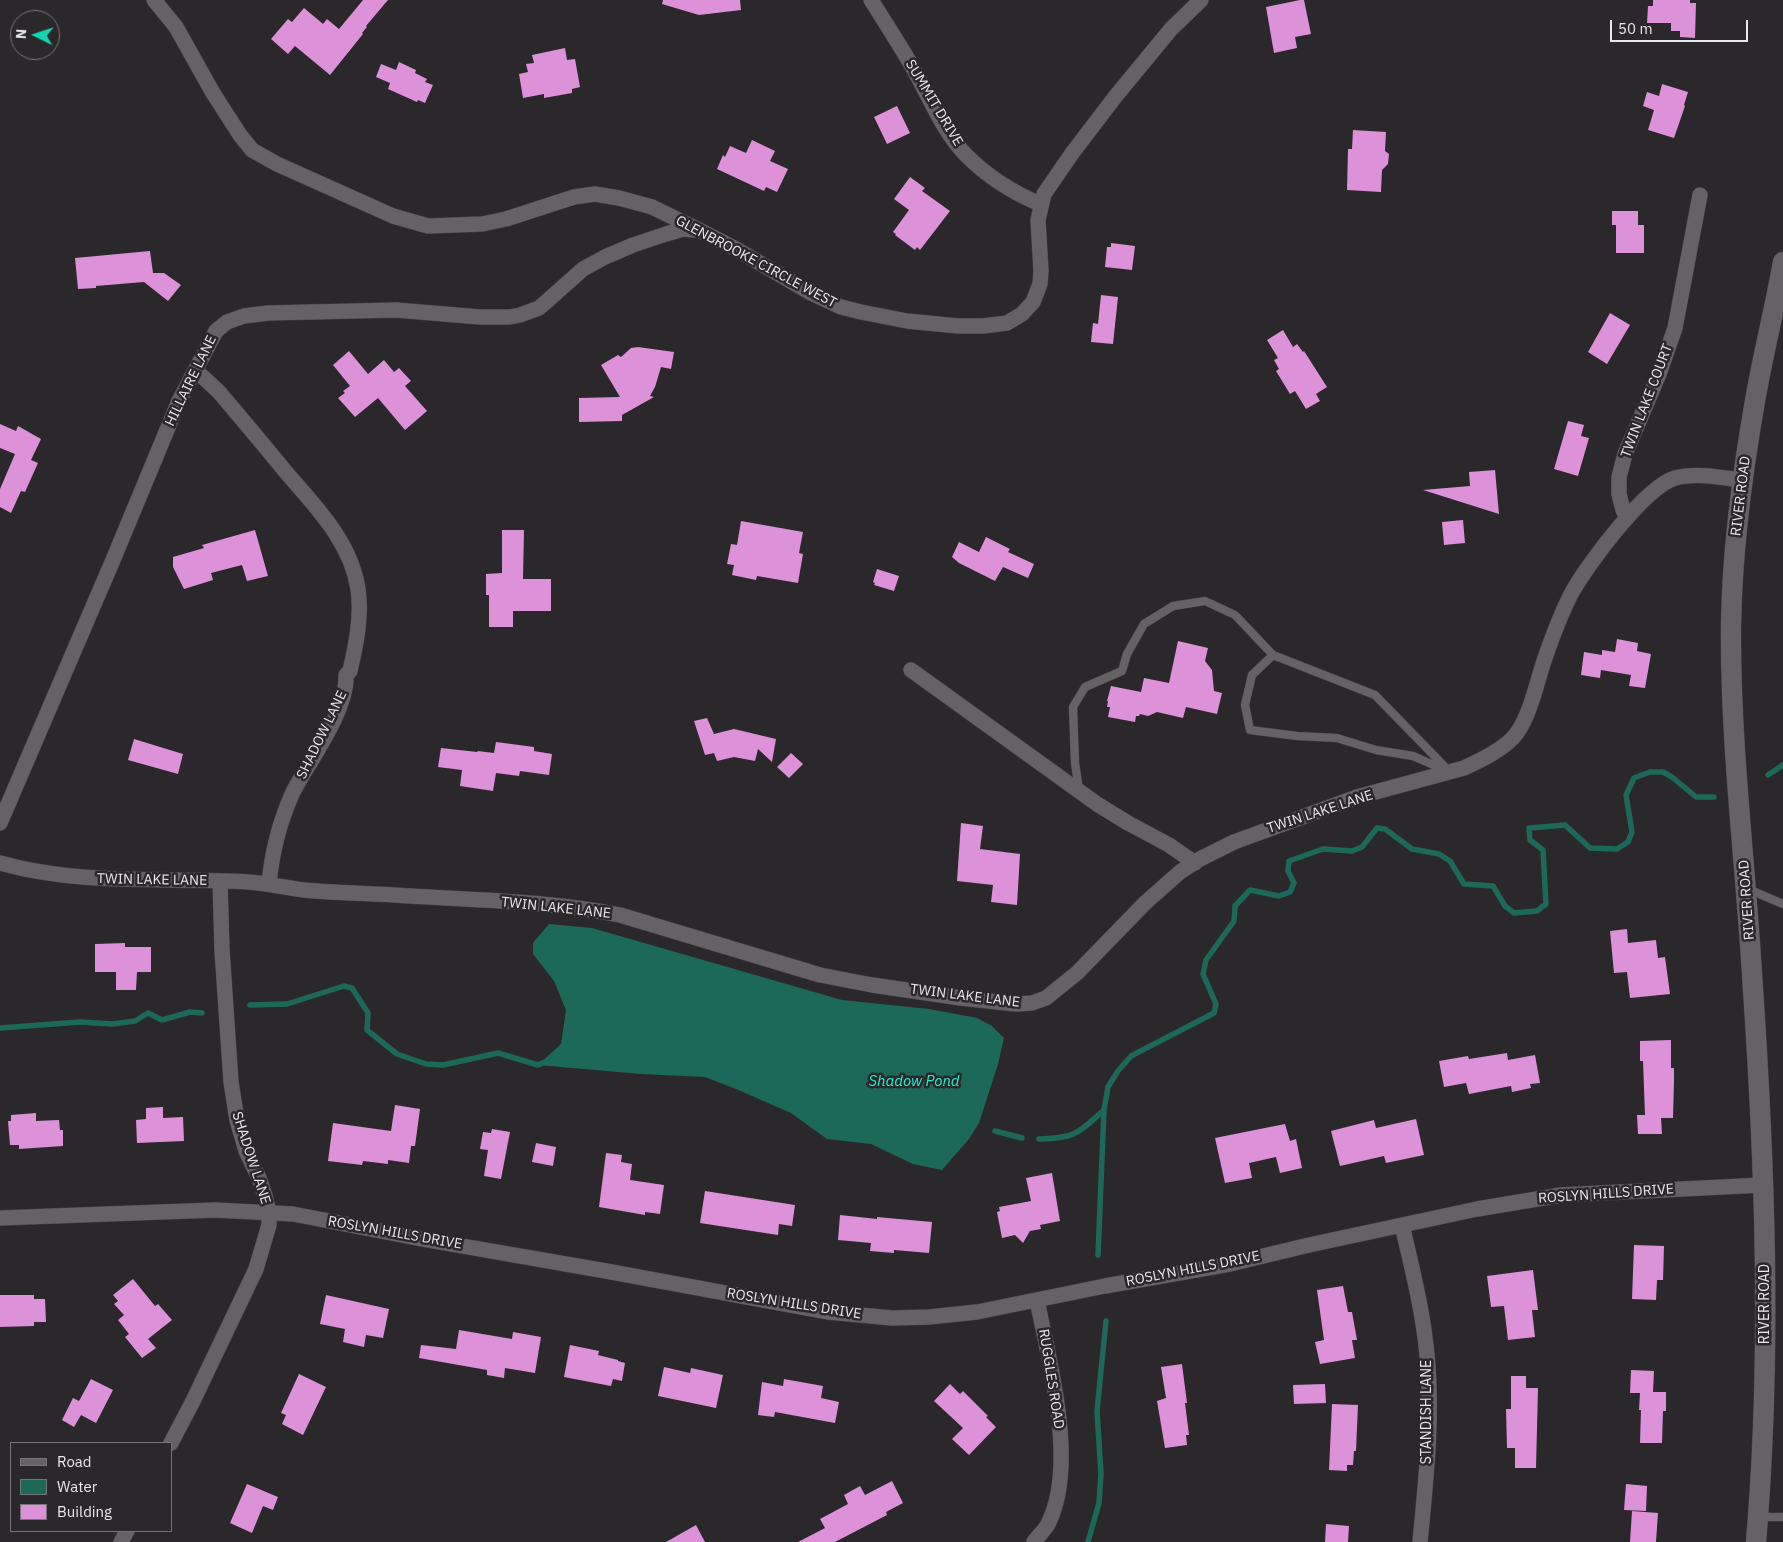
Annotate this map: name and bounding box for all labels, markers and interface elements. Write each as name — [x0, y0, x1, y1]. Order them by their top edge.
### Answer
north arrow — [10, 10, 60, 60]
scale bar — [1613, 10, 1750, 42]
text: 50 m — [1618, 19, 1653, 38]
text: N — [12, 28, 30, 40]
street label: SUMMIT DRIVE — [902, 57, 966, 149]
street label: GLENBROOKE CIRCLE WEST — [673, 212, 839, 312]
street label: HILLAIRE LANE — [162, 333, 220, 429]
street label: TWIN LAKE COURT — [1618, 342, 1676, 460]
street label: RIVER ROAD — [1728, 455, 1754, 537]
street label: SHADOW LANE — [293, 688, 351, 782]
street label: TWIN LAKE LANE — [1265, 787, 1375, 837]
street label: RIVER ROAD — [1736, 859, 1758, 941]
street label: TWIN LAKE LANE — [97, 871, 207, 889]
street label: TWIN LAKE LANE — [500, 894, 612, 922]
street label: TWIN LAKE LANE — [909, 981, 1021, 1011]
water label: Shadow Pond — [868, 1073, 960, 1091]
street label: SHADOW LANE — [228, 1110, 274, 1206]
street label: ROSLYN HILLS DRIVE — [1538, 1181, 1674, 1207]
street label: ROSLYN HILLS DRIVE — [327, 1213, 463, 1253]
street label: ROSLYN HILLS DRIVE — [1125, 1248, 1261, 1290]
street label: RIVER ROAD — [1757, 1264, 1773, 1344]
street label: ROSLYN HILLS DRIVE — [726, 1285, 862, 1323]
street label: RUGGLES ROAD — [1035, 1328, 1067, 1430]
street label: STANDISH LANE — [1419, 1360, 1435, 1464]
legend — [10, 1442, 172, 1532]
text: Road — [57, 1452, 92, 1471]
text: Water — [57, 1477, 97, 1496]
text: Building — [57, 1502, 112, 1521]

